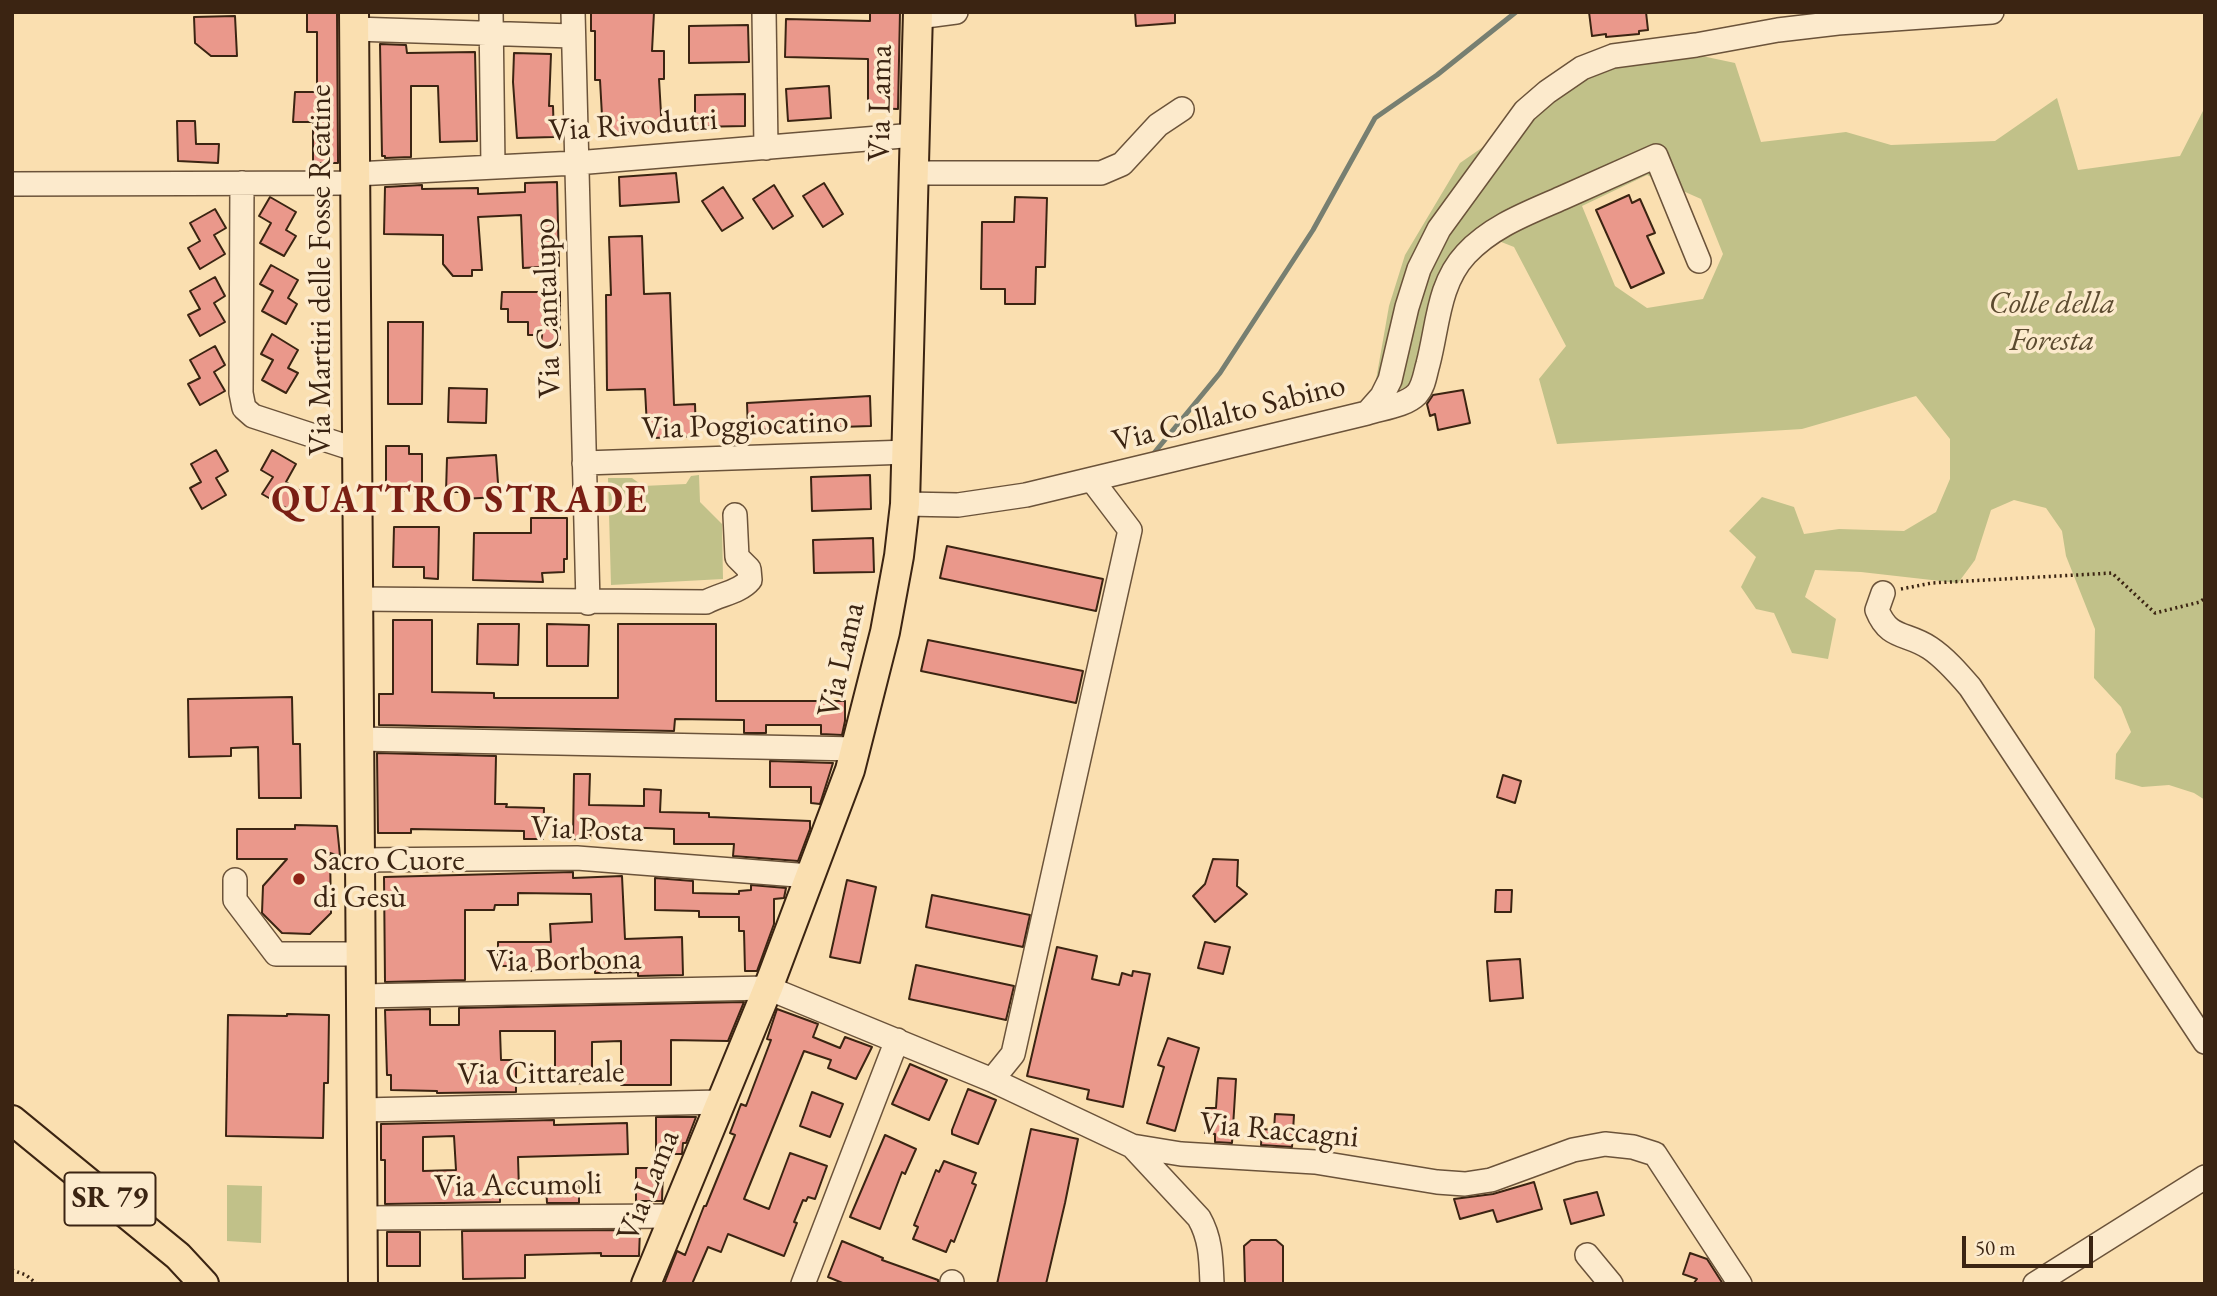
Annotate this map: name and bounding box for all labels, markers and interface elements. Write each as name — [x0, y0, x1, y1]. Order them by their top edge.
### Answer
street label: Via Lama — [861, 44, 901, 162]
street label: Via Martiri delle Fosse Reatine — [302, 84, 340, 456]
street label: Via Rivodutri — [547, 101, 719, 151]
street label: Via Cantalupo — [526, 217, 570, 399]
park label: Colle della Foresta — [1988, 285, 2116, 360]
street label: Via Collalto Sabino — [1109, 366, 1349, 462]
street label: Via Poggiocatino — [641, 403, 849, 449]
district label: QUATTRO STRADE — [273, 479, 647, 525]
street label: Via Lama — [810, 599, 874, 721]
street label: Via Posta — [530, 809, 644, 851]
place label: Sacro Cuore di Gesù — [313, 842, 465, 917]
marker: Sacro Cuore di Gesù — [291, 871, 307, 887]
street label: Via Borbona — [486, 940, 642, 982]
street label: Via Cittareale — [457, 1053, 625, 1095]
street label: Via Raccagni — [1198, 1105, 1360, 1157]
street label: Via Lama — [609, 1125, 689, 1247]
street label: Via Accumoli — [434, 1165, 602, 1207]
road number: SR 79 — [64, 1172, 156, 1226]
scale bar — [1965, 1222, 2096, 1266]
text: 50 m — [1975, 1234, 2016, 1261]

